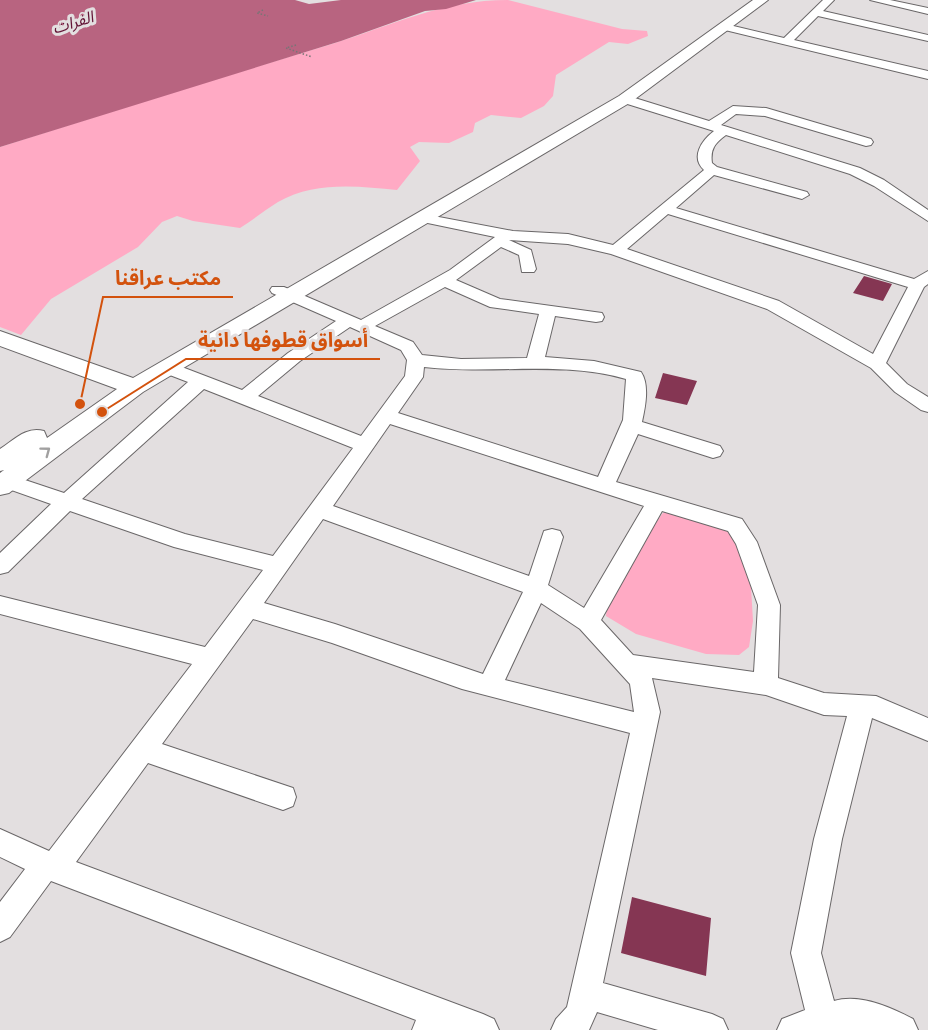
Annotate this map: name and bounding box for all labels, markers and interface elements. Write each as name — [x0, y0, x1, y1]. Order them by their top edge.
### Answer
water label: الفرات — [50, 6, 98, 40]
callout: مكتب عراقنا — [103, 259, 233, 297]
text: مكتب عراقنا — [115, 265, 221, 293]
callout: أسواق قطوفها دانية — [186, 321, 380, 359]
text: أسواق قطوفها دانية — [198, 327, 368, 355]
one-way arrow — [40, 447, 51, 458]

